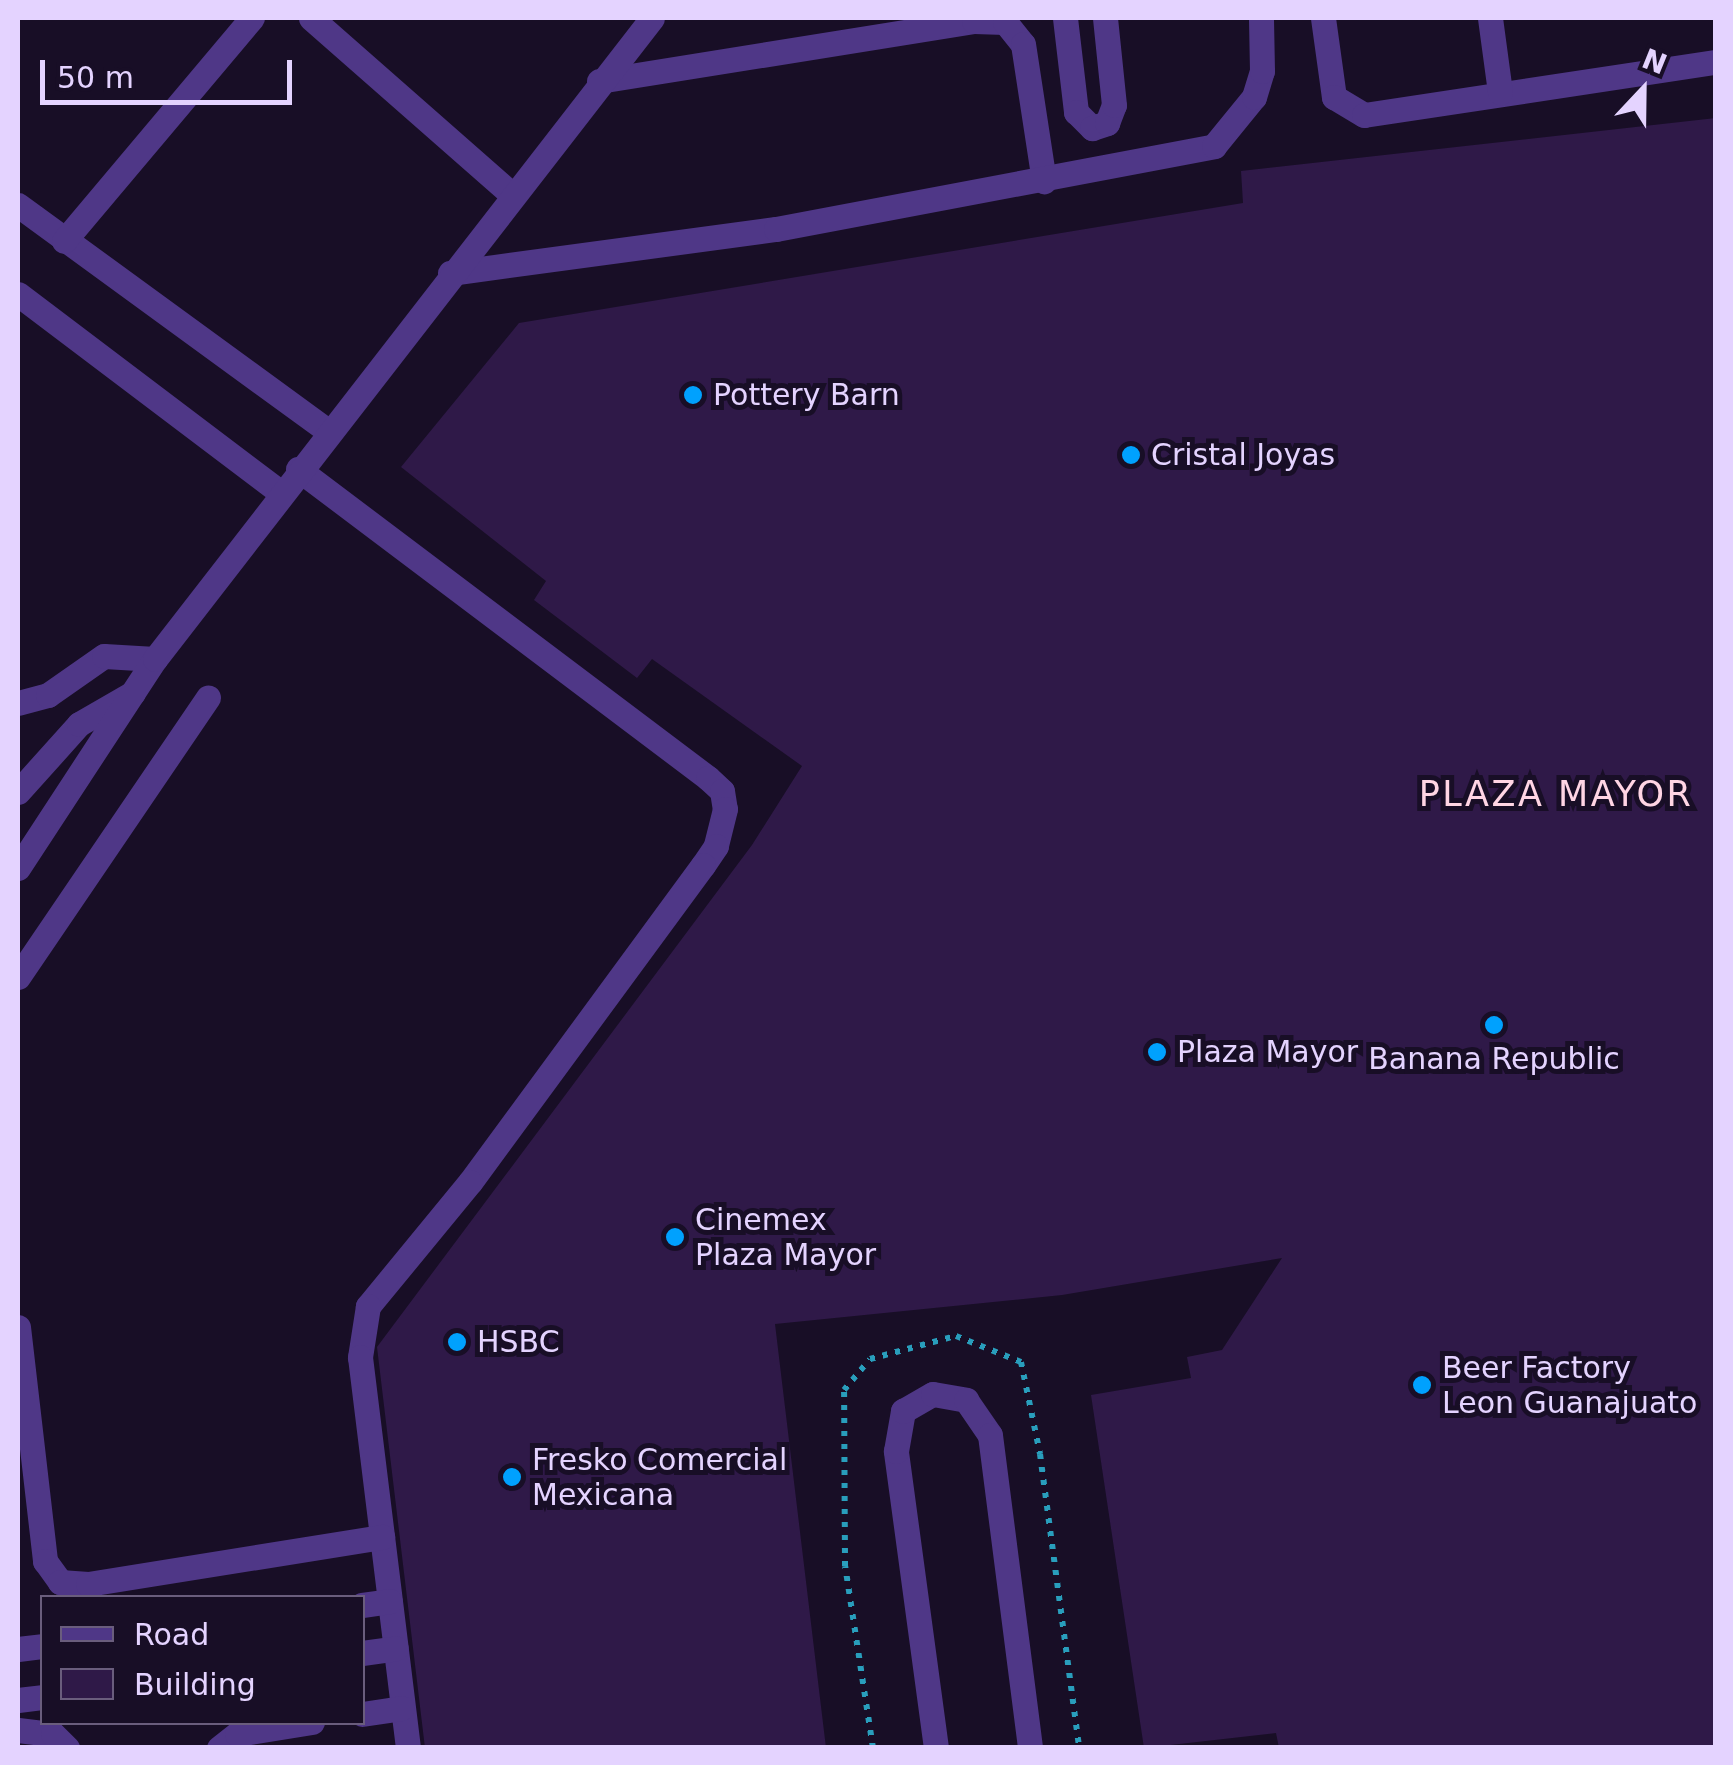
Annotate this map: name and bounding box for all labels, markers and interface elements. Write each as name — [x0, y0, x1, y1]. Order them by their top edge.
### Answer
scale bar — [45, 40, 298, 102]
north arrow — [1593, 40, 1693, 140]
text: N — [1637, 42, 1671, 81]
text: 50 m — [57, 60, 134, 95]
place label: Pottery Barn — [713, 377, 900, 413]
marker: Pottery Barn — [682, 384, 704, 406]
place label: Cristal Joyas — [1151, 437, 1335, 473]
marker: Cristal Joyas — [1120, 444, 1142, 466]
district label: PLAZA MAYOR — [1419, 773, 1693, 815]
marker: Banana Republic — [1483, 1014, 1505, 1036]
place label: Plaza Mayor — [1177, 1034, 1358, 1070]
marker: Plaza Mayor — [1146, 1041, 1168, 1063]
place label: Banana Republic — [1368, 1041, 1620, 1077]
place label: Cinemex Plaza Mayor — [695, 1202, 876, 1272]
marker: Cinemex Plaza Mayor — [664, 1226, 686, 1248]
place label: HSBC — [477, 1324, 560, 1360]
marker: HSBC — [446, 1331, 468, 1353]
place label: Beer Factory Leon Guanajuato — [1442, 1350, 1697, 1420]
marker: Beer Factory Leon Guanajuato — [1411, 1374, 1433, 1396]
place label: Fresko Comercial Mexicana — [532, 1442, 787, 1512]
marker: Fresko Comercial Mexicana — [501, 1466, 523, 1488]
legend — [40, 1595, 365, 1725]
text: Road — [134, 1617, 209, 1652]
text: Building — [134, 1667, 256, 1702]

